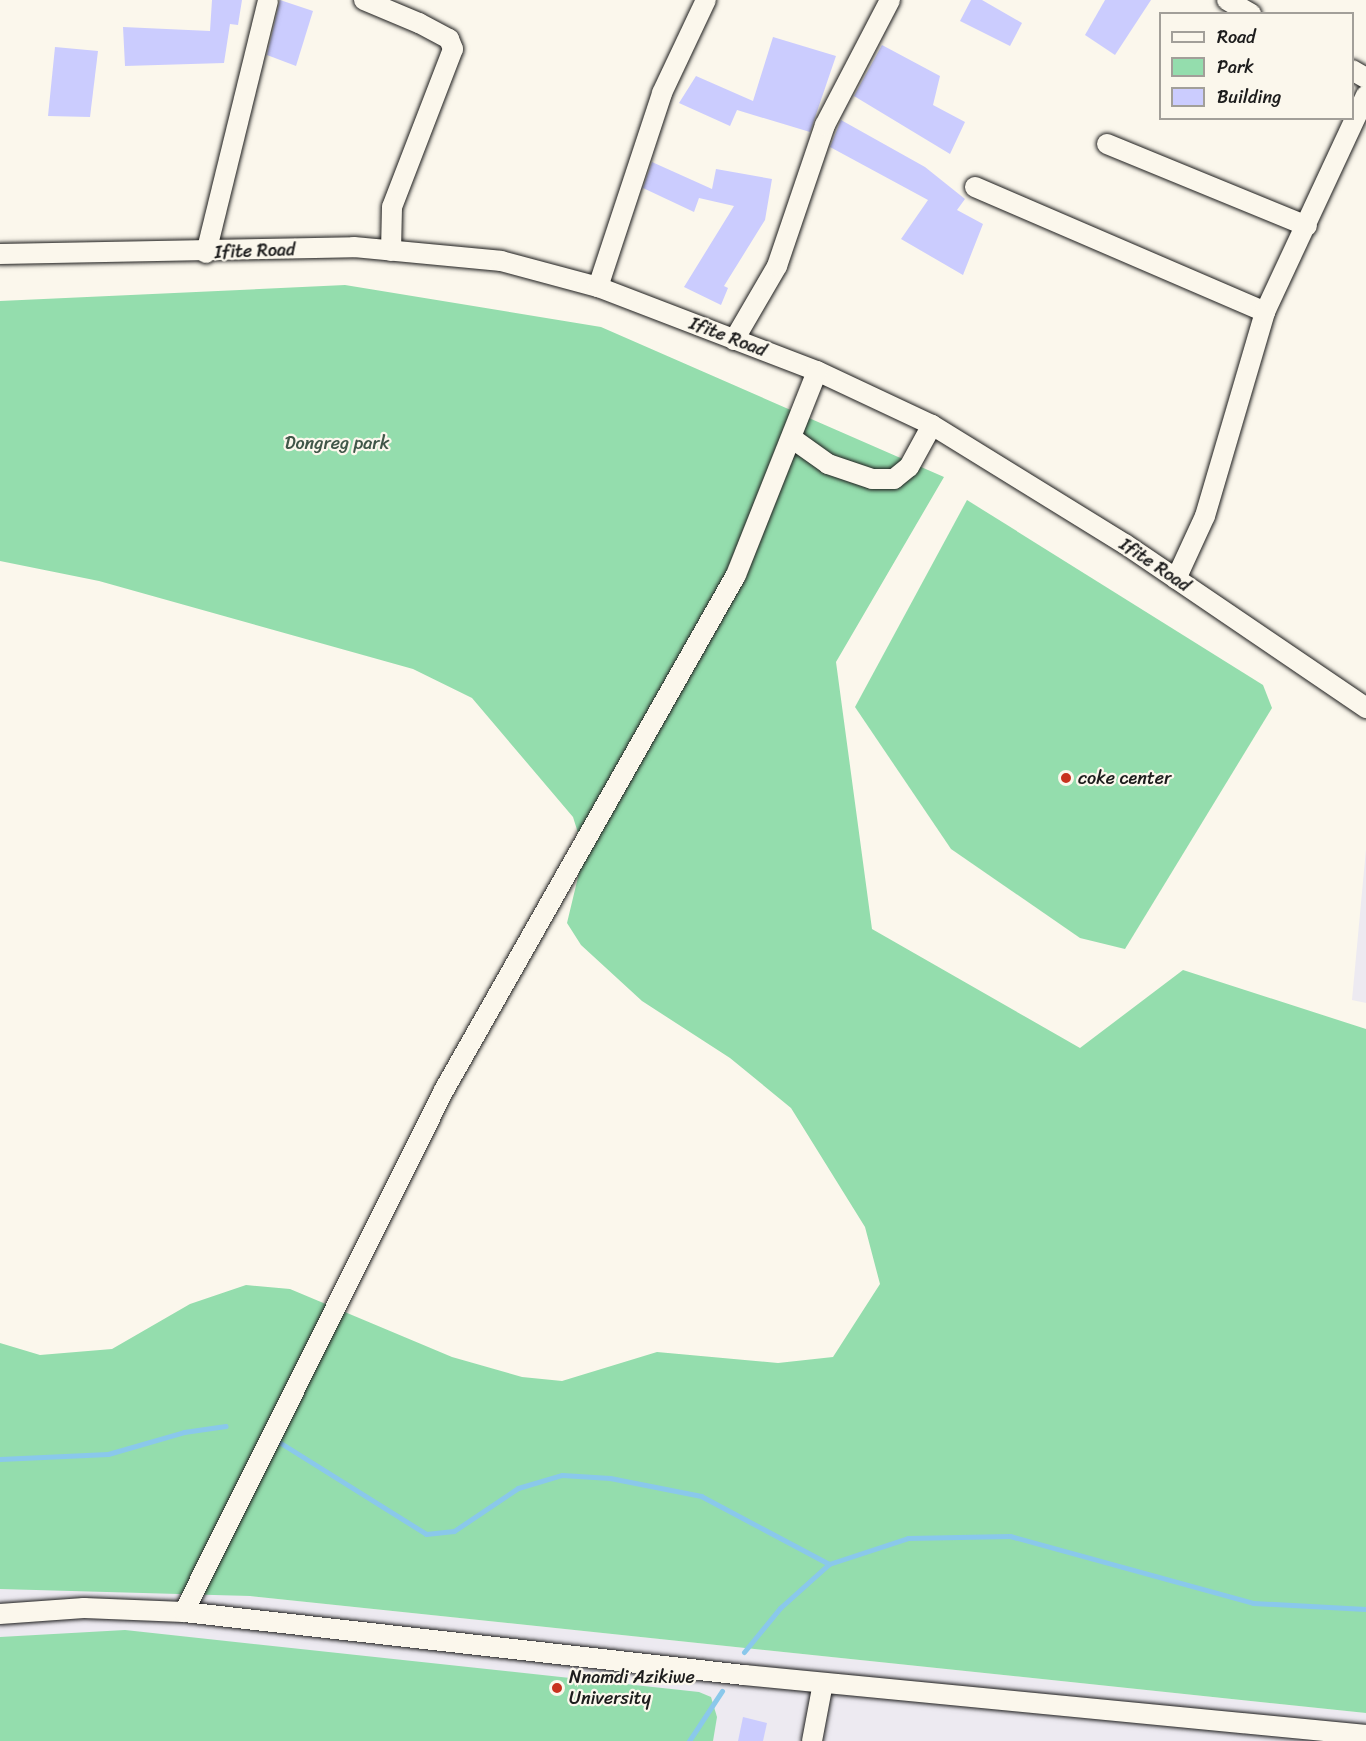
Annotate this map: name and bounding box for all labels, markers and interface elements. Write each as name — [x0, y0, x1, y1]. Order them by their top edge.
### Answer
legend — [1159, 12, 1354, 120]
text: Road — [1217, 21, 1256, 53]
text: Park — [1217, 51, 1254, 83]
text: Building — [1217, 81, 1281, 113]
street label: Ifite Road — [214, 239, 296, 263]
street label: Ifite Road — [686, 312, 770, 362]
park label: Dongreg park — [285, 432, 389, 454]
street label: Ifite Road — [1115, 533, 1195, 597]
place label: coke center — [1078, 767, 1171, 789]
marker: coke center — [1059, 771, 1073, 785]
place label: Nnamdi Azikiwe University — [569, 1667, 694, 1710]
marker: Nnamdi Azikiwe University — [550, 1681, 564, 1695]

